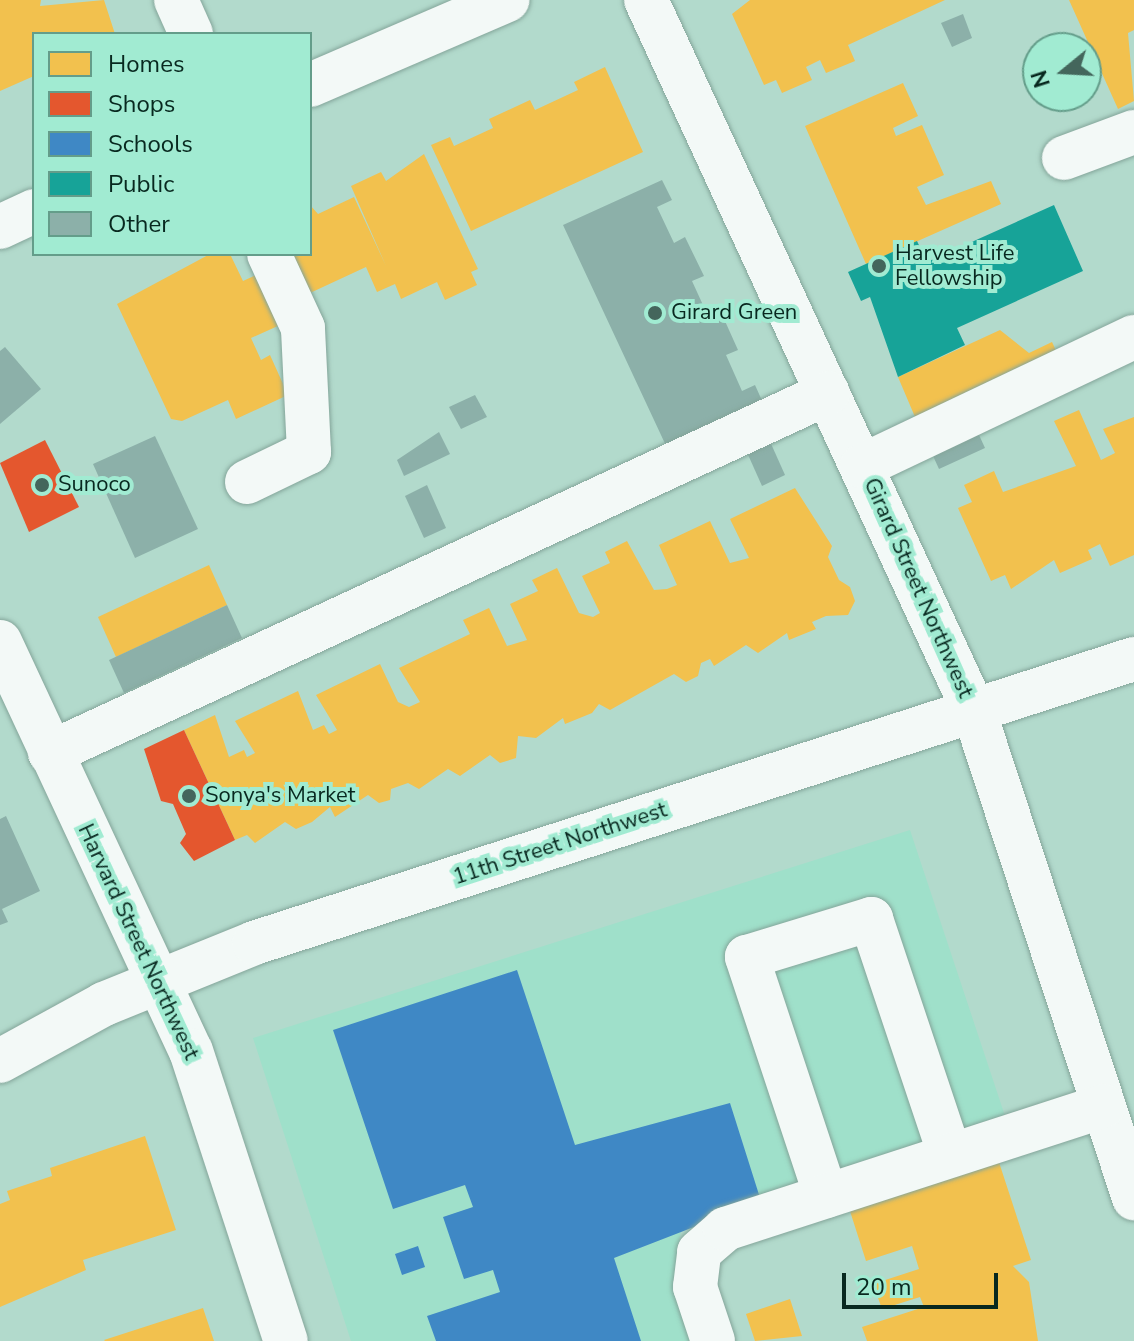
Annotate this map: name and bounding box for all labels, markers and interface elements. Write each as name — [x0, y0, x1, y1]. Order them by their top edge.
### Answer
legend — [32, 32, 312, 256]
north arrow — [1022, 32, 1102, 112]
text: Homes — [108, 48, 184, 80]
text: N — [1024, 66, 1058, 91]
text: Shops — [108, 88, 175, 120]
text: Schools — [108, 128, 193, 160]
text: Public — [108, 168, 174, 200]
text: Other — [108, 208, 170, 240]
place label: Harvest Life Fellowship — [895, 240, 1014, 292]
marker: Harvest Life Fellowship — [870, 257, 888, 275]
place label: Girard Green — [671, 300, 797, 326]
marker: Girard Green — [646, 304, 664, 322]
place label: Sunoco — [58, 472, 131, 498]
street label: Girard Street Northwest — [858, 474, 978, 702]
marker: Sunoco — [33, 476, 51, 494]
place label: Sonya's Market — [205, 783, 355, 809]
marker: Sonya's Market — [180, 787, 198, 805]
street label: 11th Street Northwest — [450, 797, 670, 891]
street label: Harvard Street Northwest — [72, 820, 204, 1064]
scale bar — [846, 1257, 1002, 1307]
text: 20 m — [856, 1271, 912, 1303]

